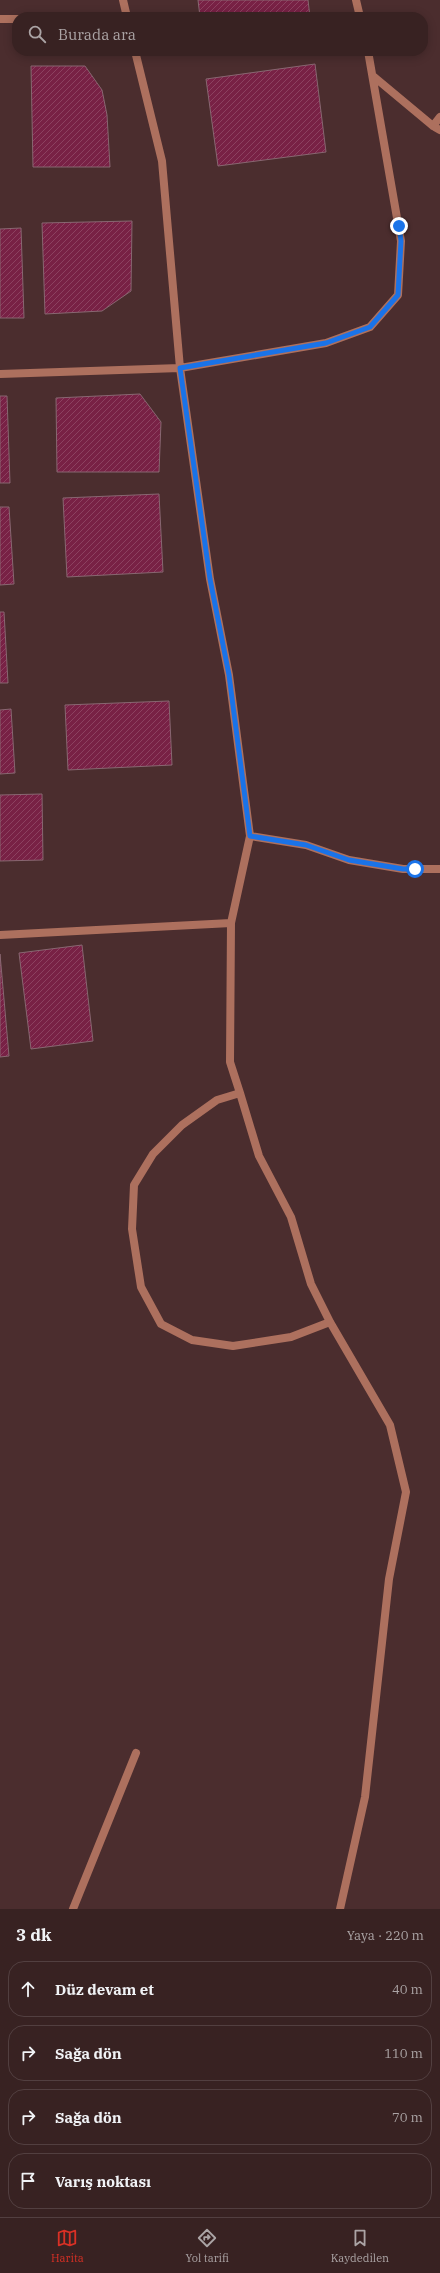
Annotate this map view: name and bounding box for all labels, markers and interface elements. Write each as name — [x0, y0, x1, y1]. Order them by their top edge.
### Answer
search box — [12, 12, 428, 56]
icon: search — [26, 23, 48, 45]
text: Burada ara — [58, 25, 136, 44]
route end — [390, 217, 408, 235]
route start — [406, 860, 424, 878]
text: 3 dk — [16, 1924, 51, 1946]
text: Yaya · 220 m — [347, 1927, 424, 1944]
icon: ahead — [17, 1978, 39, 2000]
text: Düz devam et — [55, 1980, 154, 1999]
text: 40 m — [392, 1981, 423, 1998]
icon: right — [17, 2042, 39, 2064]
text: Sağa dön — [55, 2044, 122, 2063]
text: 110 m — [384, 2045, 423, 2062]
icon: right — [17, 2106, 39, 2128]
text: Sağa dön — [55, 2108, 122, 2127]
text: 70 m — [392, 2109, 423, 2126]
icon: arrive — [17, 2170, 39, 2192]
text: Varış noktası — [55, 2172, 151, 2191]
tab: Harita — [51, 2227, 84, 2265]
tab: Yol tarifi — [186, 2227, 229, 2265]
tab: Kaydedilen — [331, 2227, 389, 2265]

